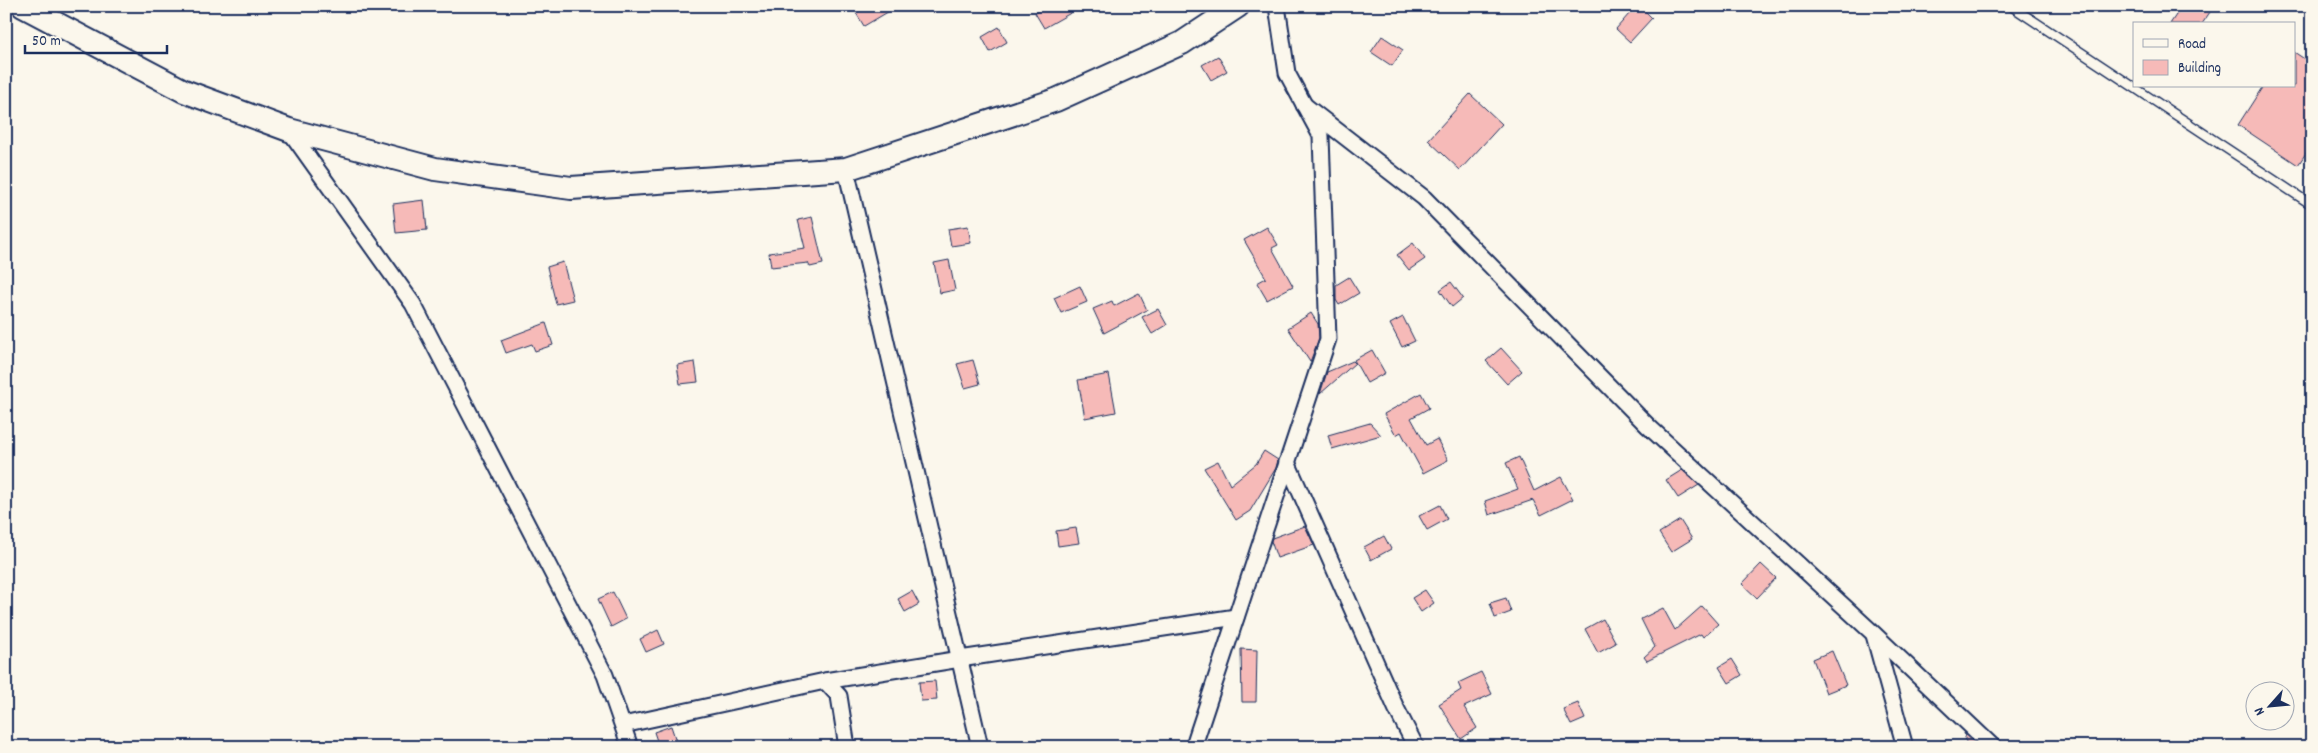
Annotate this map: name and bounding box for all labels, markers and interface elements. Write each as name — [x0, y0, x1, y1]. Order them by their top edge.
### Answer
scale bar — [25, 22, 168, 54]
legend — [2133, 22, 2296, 88]
text: 50 m — [32, 31, 61, 53]
text: Road — [2178, 34, 2206, 56]
text: Building — [2178, 58, 2221, 80]
north arrow — [2246, 680, 2296, 730]
text: N — [2250, 703, 2271, 719]

